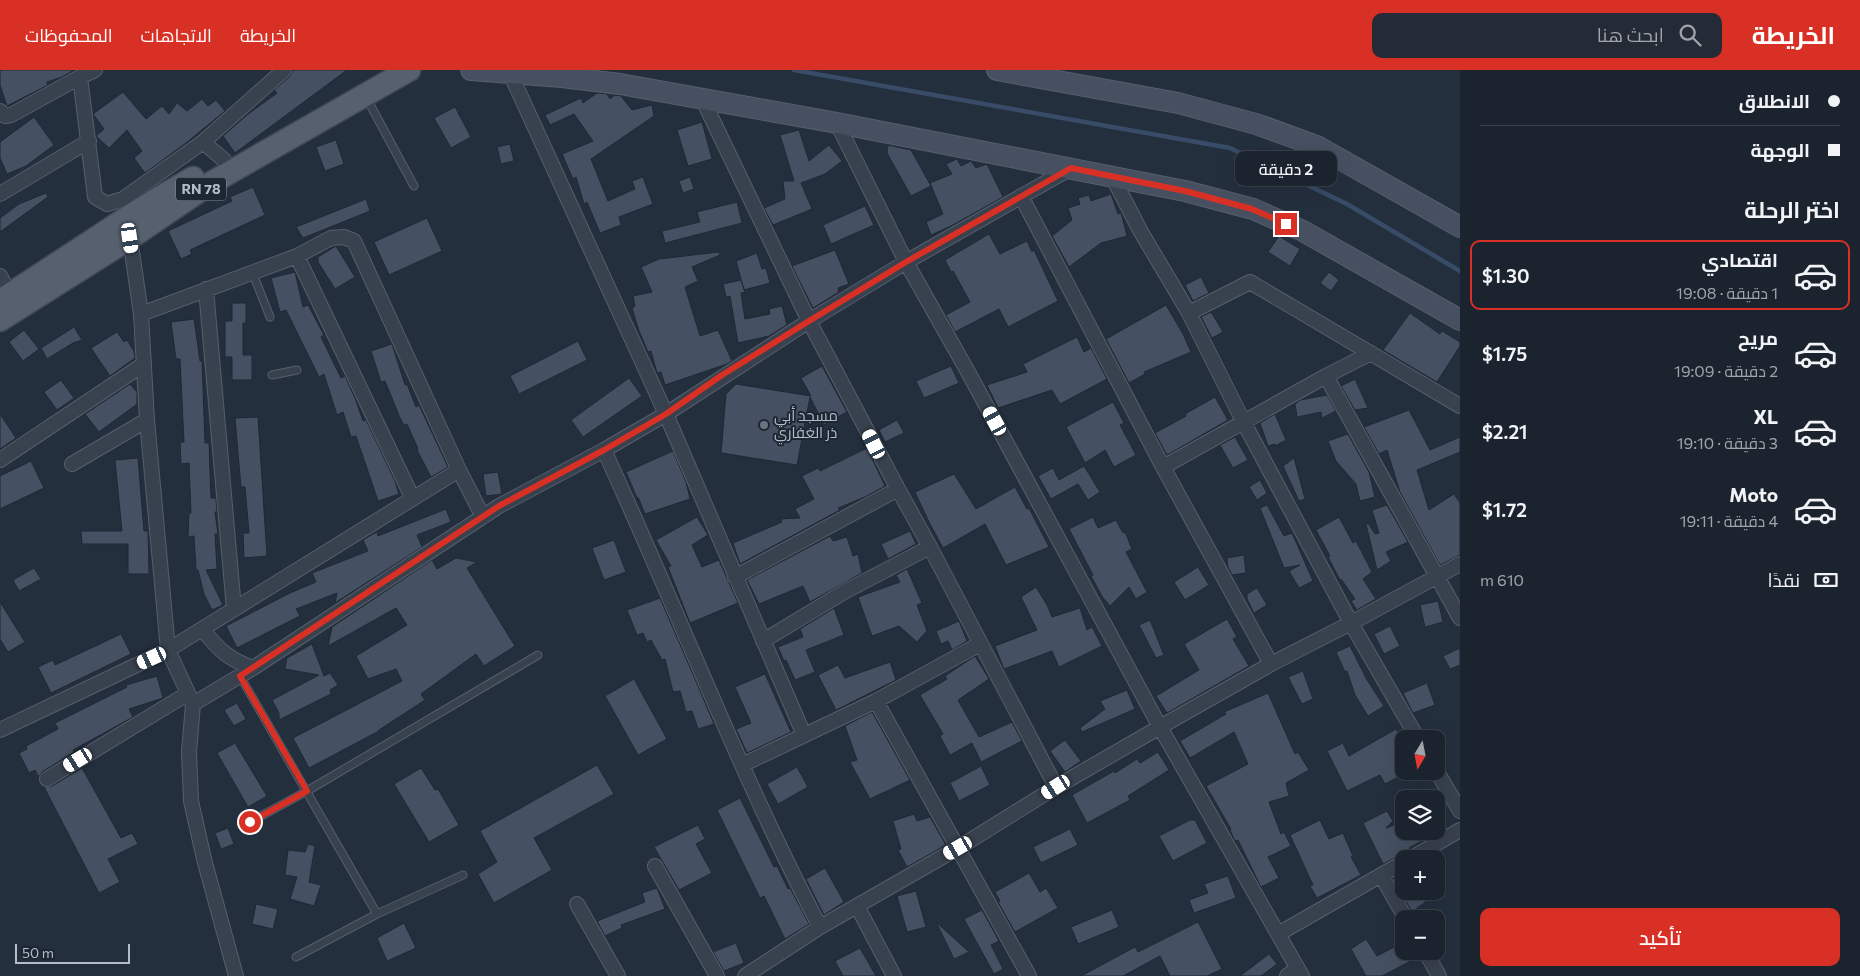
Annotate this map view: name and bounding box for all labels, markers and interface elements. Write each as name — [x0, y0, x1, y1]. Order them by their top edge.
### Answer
search box — [1372, 13, 1722, 58]
text: الخريطة — [1752, 20, 1835, 49]
icon: search — [1676, 21, 1704, 49]
text: ابحث هنا — [1597, 23, 1664, 46]
text: المحفوظات — [25, 24, 113, 46]
text: الاتجاهات — [141, 24, 212, 46]
text: الخريطة — [240, 24, 296, 46]
text: الانطلاق — [1739, 89, 1810, 112]
text: الوجهة — [1750, 138, 1810, 161]
callout: 2 دقيقة — [1235, 152, 1337, 186]
text: 2 دقيقة — [1259, 159, 1313, 178]
road number: RN 78 — [176, 178, 226, 200]
text: اختر الرحلة — [1744, 196, 1840, 223]
route end — [1275, 213, 1297, 235]
car — [120, 222, 139, 254]
text: اقتصادي — [1702, 248, 1778, 271]
icon: car — [1793, 253, 1838, 298]
text: $1.30 — [1482, 264, 1530, 287]
text: 1 دقيقة · 19:08 — [1676, 283, 1778, 302]
text: مريح — [1738, 326, 1778, 349]
icon: car — [1793, 331, 1838, 376]
text: $1.75 — [1482, 342, 1527, 365]
text: 2 دقيقة · 19:09 — [1674, 361, 1778, 380]
car — [981, 404, 1008, 438]
text: XL — [1753, 405, 1778, 428]
place label: مسجد أبي ذر الغفاري — [774, 406, 838, 445]
icon: car — [1793, 409, 1838, 454]
marker: مسجد أبي ذر الغفاري — [758, 419, 770, 431]
text: $2.21 — [1482, 420, 1528, 443]
car — [860, 427, 887, 461]
text: 3 دقيقة · 19:10 — [1677, 433, 1778, 452]
text: Moto — [1729, 483, 1778, 506]
icon: car — [1793, 487, 1838, 532]
text: $1.72 — [1482, 498, 1527, 521]
text: 4 دقيقة · 19:11 — [1680, 511, 1778, 530]
icon: cash — [1812, 566, 1840, 594]
text: نقدًا — [1768, 568, 1800, 591]
text: 610 m — [1480, 570, 1524, 589]
car — [135, 645, 168, 671]
north arrow — [1395, 730, 1445, 780]
map controls — [1395, 730, 1445, 960]
car — [61, 746, 94, 774]
car — [1039, 773, 1072, 801]
button: layers — [1395, 790, 1445, 840]
route start — [239, 811, 261, 833]
car — [941, 834, 974, 862]
button: + — [1395, 850, 1445, 900]
button: تأكيد — [1480, 908, 1840, 966]
button: − — [1395, 910, 1445, 960]
scale bar — [15, 941, 130, 964]
text: 50 m — [22, 944, 54, 961]

